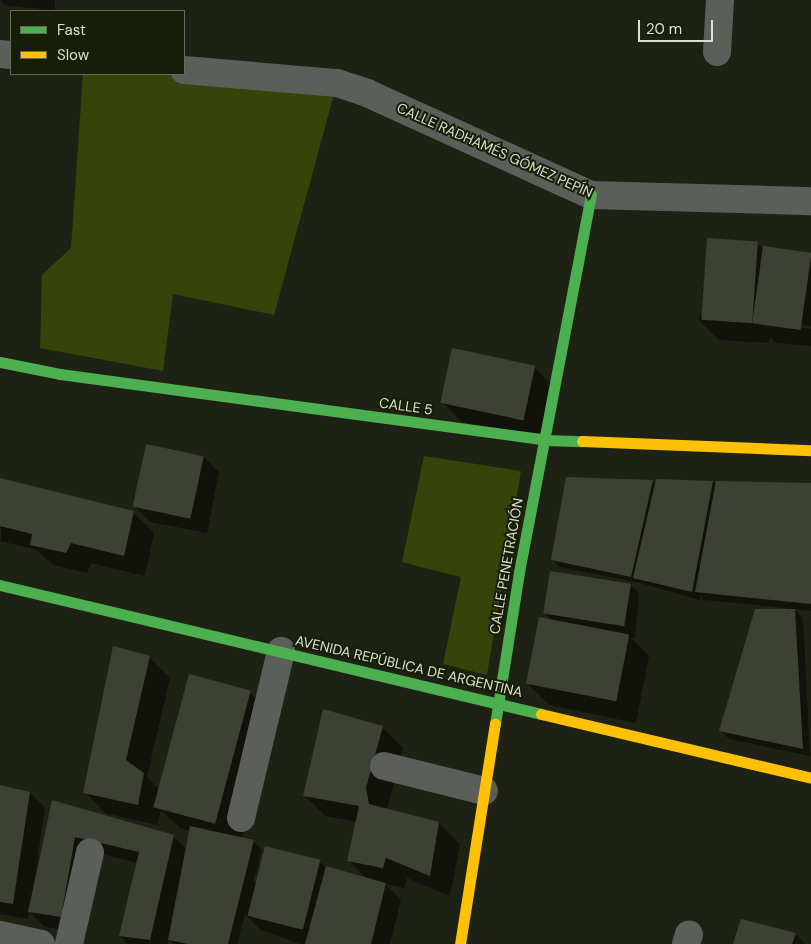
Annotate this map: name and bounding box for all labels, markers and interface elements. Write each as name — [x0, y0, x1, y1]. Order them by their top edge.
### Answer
legend — [10, 10, 185, 75]
scale bar — [641, 10, 716, 42]
text: 20 m — [646, 19, 682, 39]
text: Fast — [57, 20, 86, 40]
text: Slow — [57, 45, 89, 65]
street label: CALLE RADHAMÉS GÓMEZ PEPÍN — [394, 99, 596, 201]
street label: CALLE 5 — [378, 394, 434, 418]
street label: CALLE PENETRACIÓN — [486, 497, 526, 635]
street label: AVENIDA REPÚBLICA DE ARGENTINA — [294, 632, 524, 700]

